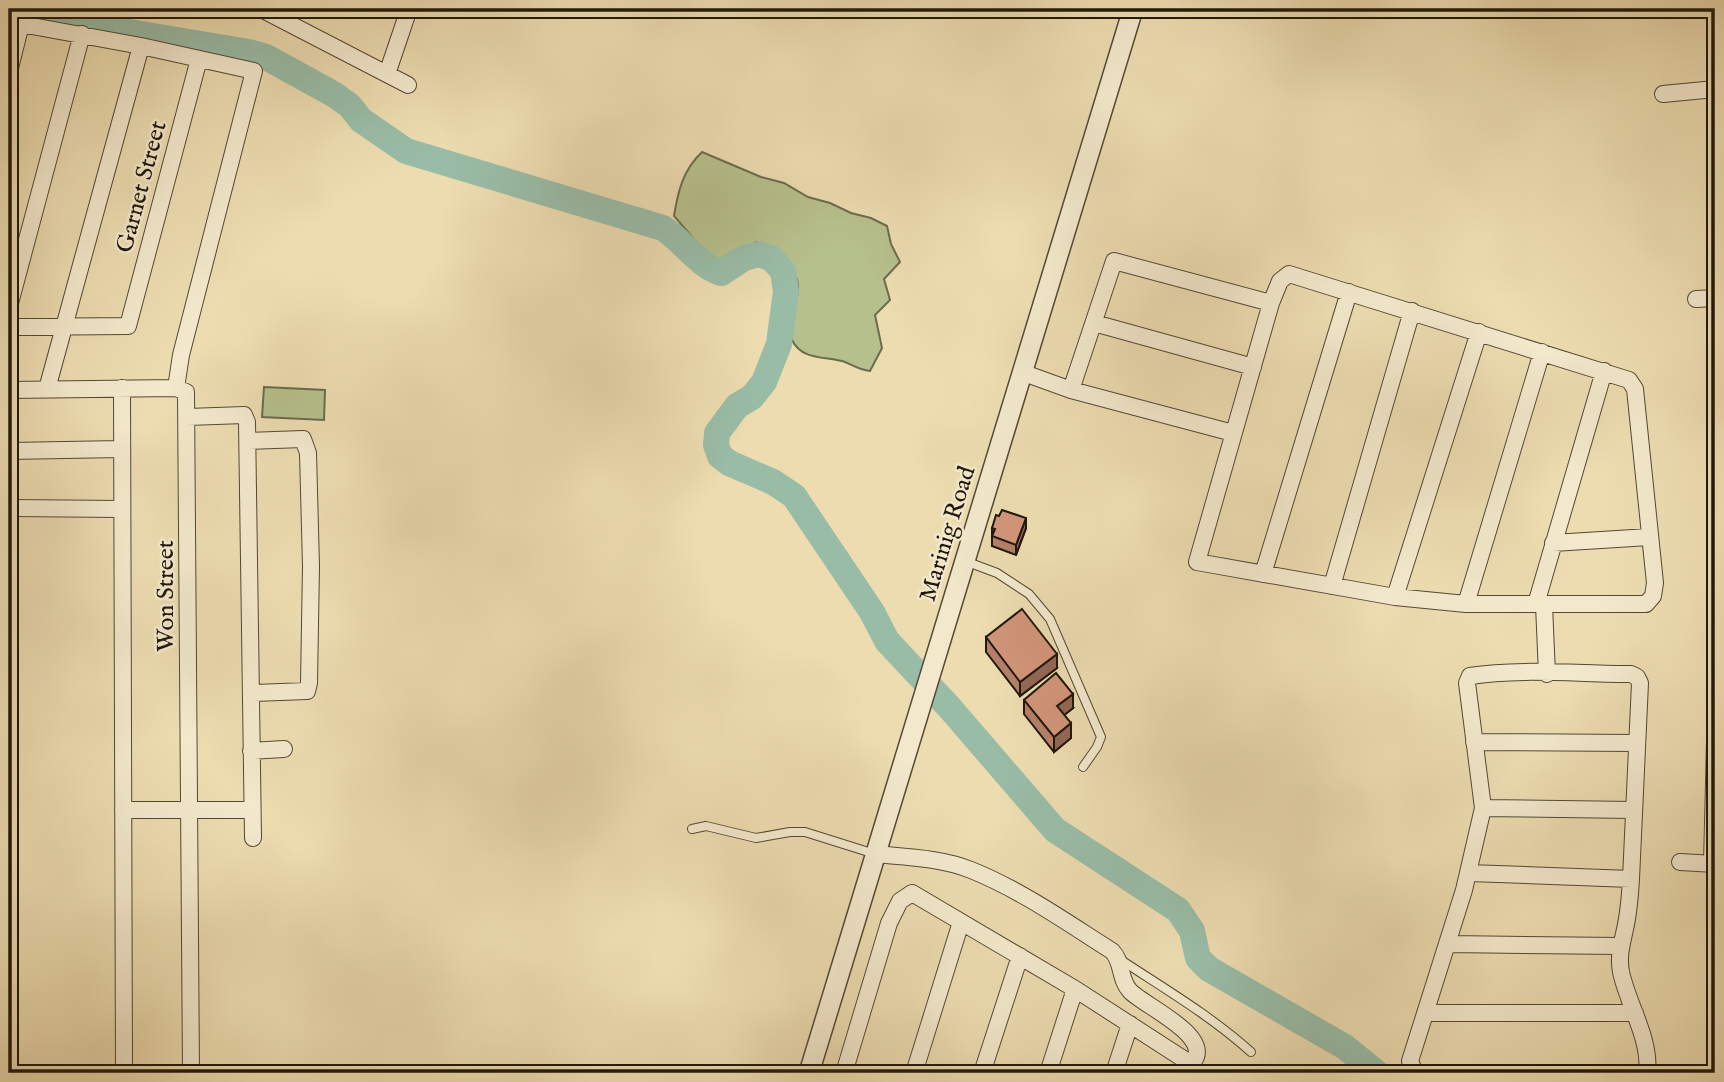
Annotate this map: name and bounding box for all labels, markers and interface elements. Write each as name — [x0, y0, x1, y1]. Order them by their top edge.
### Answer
street label: Garnet Street — [110, 118, 174, 256]
street label: Marinig Road — [913, 462, 983, 605]
street label: Won Street — [151, 540, 182, 652]

